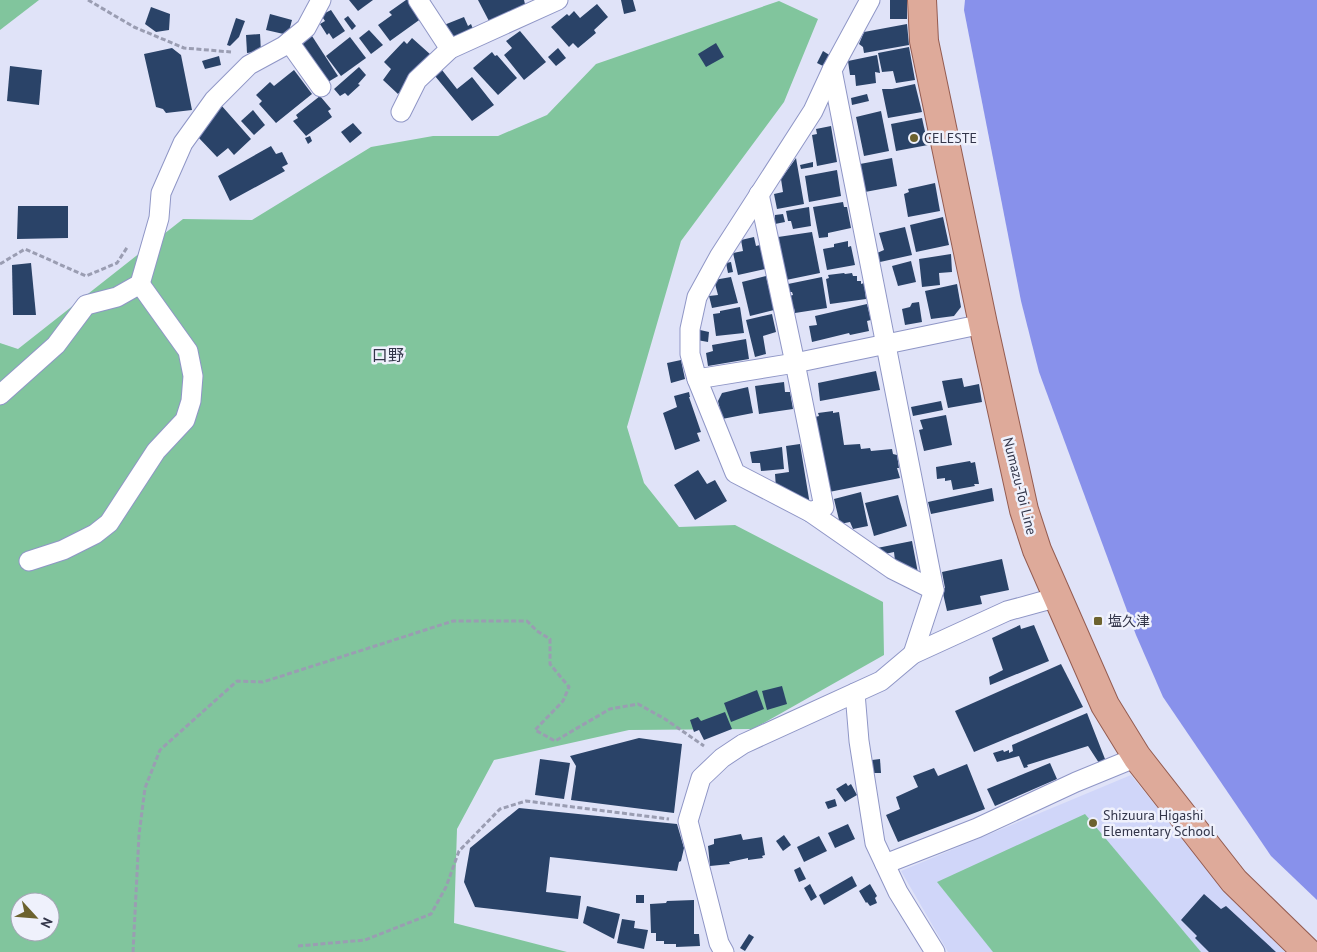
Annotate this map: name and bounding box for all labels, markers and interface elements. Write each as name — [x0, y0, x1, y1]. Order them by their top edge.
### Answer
place label: CELESTE — [924, 129, 977, 147]
marker: CELESTE — [908, 132, 920, 144]
district label: 口野 — [372, 345, 404, 365]
street label: Numazu-Toi Line — [999, 435, 1041, 537]
place label: 塩久津 — [1108, 612, 1150, 630]
marker: 塩久津 — [1092, 615, 1104, 627]
place label: Shizuura Higashi Elementary School — [1103, 806, 1215, 840]
marker: Shizuura Higashi Elementary School — [1087, 817, 1099, 829]
north arrow — [10, 892, 60, 942]
text: N — [37, 915, 57, 931]

